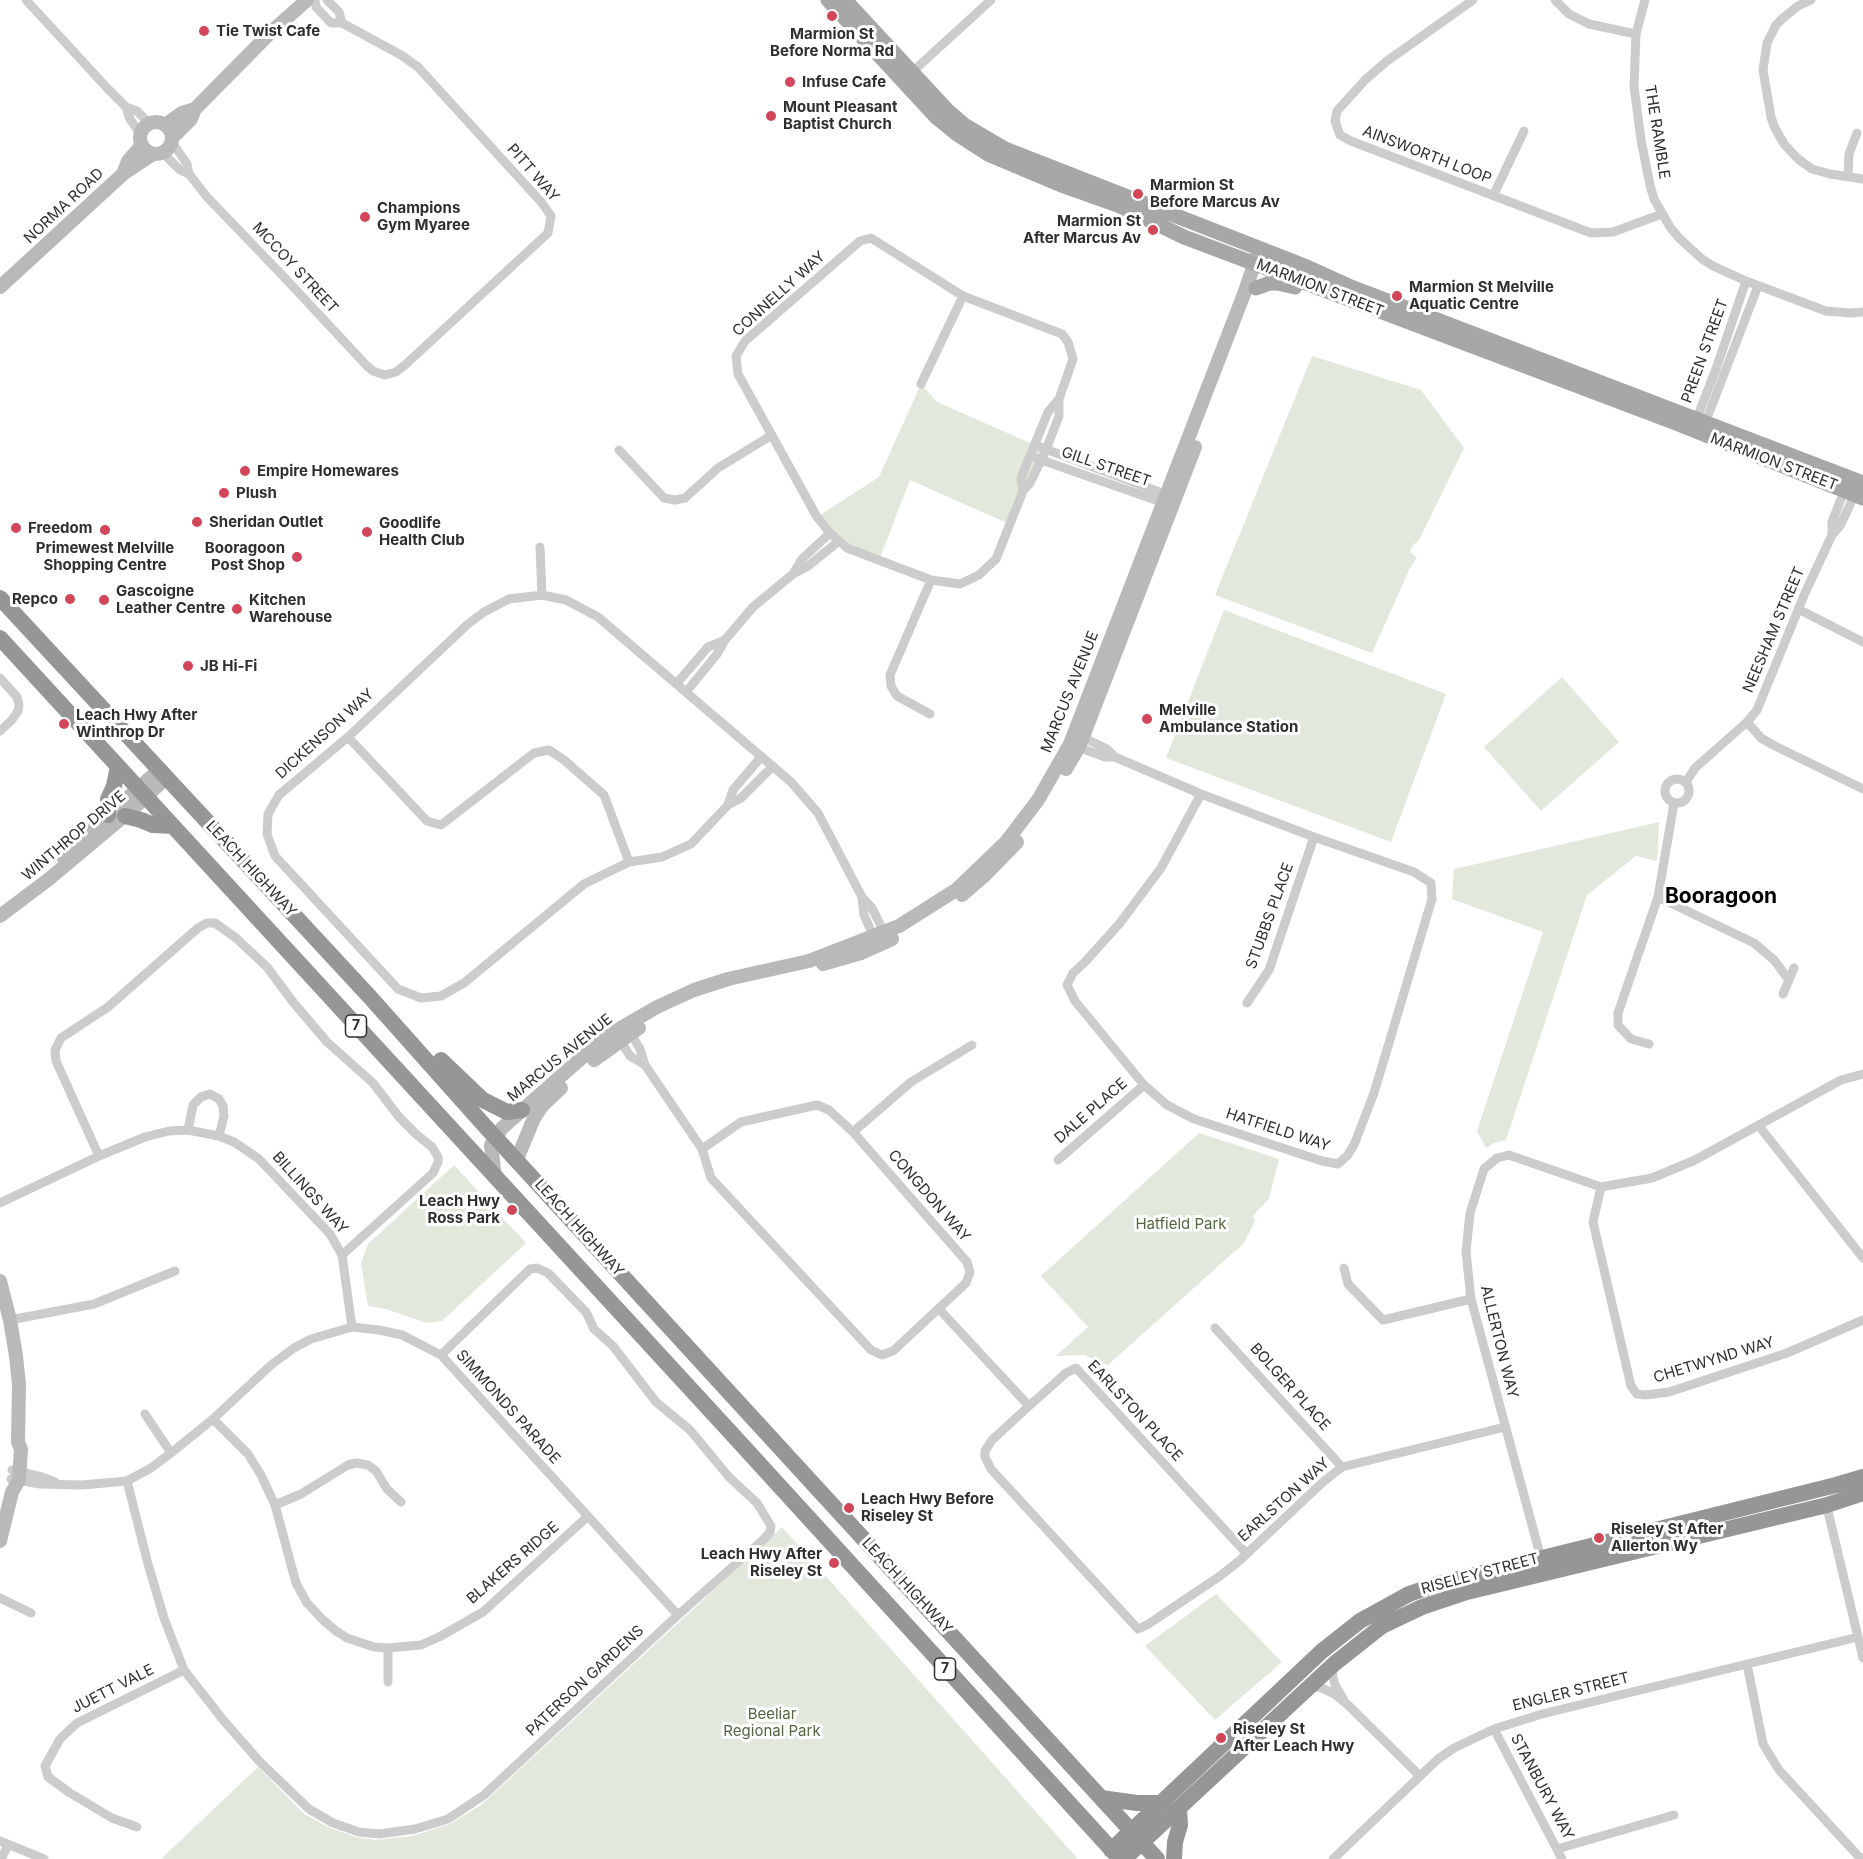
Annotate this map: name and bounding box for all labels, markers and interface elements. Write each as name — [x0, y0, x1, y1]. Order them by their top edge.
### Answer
marker: Marmion St Before Norma Rd — [825, 9, 839, 23]
place label: Tie Twist Cafe — [216, 22, 320, 40]
marker: Tie Twist Cafe — [197, 24, 211, 38]
place label: Marmion St Before Norma Rd — [770, 25, 894, 60]
place label: Infuse Cafe — [802, 73, 886, 91]
marker: Infuse Cafe — [783, 75, 797, 89]
street label: THE RAMBLE — [1641, 84, 1673, 180]
place label: Mount Pleasant Baptist Church — [783, 98, 897, 133]
marker: Mount Pleasant Baptist Church — [764, 109, 778, 123]
street label: AINSWORTH LOOP — [1360, 122, 1494, 188]
street label: PITT WAY — [503, 140, 563, 206]
street label: NORMA ROAD — [20, 165, 108, 247]
place label: Marmion St Before Marcus Av — [1150, 176, 1280, 211]
marker: Marmion St Before Marcus Av — [1131, 187, 1145, 201]
place label: Champions Gym Myaree — [377, 199, 470, 234]
marker: Champions Gym Myaree — [358, 210, 372, 224]
place label: Marmion St After Marcus Av — [1023, 212, 1141, 247]
street label: MCCOY STREET — [248, 219, 342, 317]
marker: Marmion St After Marcus Av — [1146, 223, 1160, 237]
street label: CONNELLY WAY — [729, 248, 829, 340]
street label: MARMION STREET — [1254, 255, 1386, 321]
place label: Marmion St Melville Aquatic Centre — [1409, 278, 1554, 313]
marker: Marmion St Melville Aquatic Centre — [1390, 289, 1404, 303]
street label: PREEN STREET — [1678, 296, 1732, 406]
street label: MARMION STREET — [1708, 429, 1840, 495]
street label: GILL STREET — [1059, 443, 1153, 491]
place label: Empire Homewares — [257, 462, 399, 480]
marker: Empire Homewares — [238, 464, 252, 478]
place label: Plush — [236, 484, 277, 502]
marker: Plush — [217, 486, 231, 500]
place label: Sheridan Outlet — [209, 513, 323, 531]
place label: Goodlife Health Club — [379, 514, 465, 549]
marker: Sheridan Outlet — [190, 515, 204, 529]
place label: Freedom — [28, 519, 92, 537]
marker: Freedom — [9, 521, 23, 535]
marker: Primewest Melville Shopping Centre — [98, 523, 112, 537]
marker: Goodlife Health Club — [360, 525, 374, 539]
place label: Primewest Melville Shopping Centre — [36, 539, 174, 574]
place label: Booragoon Post Shop — [205, 539, 285, 574]
marker: Booragoon Post Shop — [290, 550, 304, 564]
street label: NEESHAM STREET — [1739, 564, 1809, 696]
place label: Gascoigne Leather Centre — [116, 582, 225, 617]
place label: Repco — [12, 590, 58, 608]
place label: Kitchen Warehouse — [249, 591, 332, 626]
marker: Repco — [63, 592, 77, 606]
marker: Gascoigne Leather Centre — [97, 593, 111, 607]
marker: Kitchen Warehouse — [230, 602, 244, 616]
street label: MARCUS AVENUE — [1037, 629, 1103, 755]
place label: JB Hi-Fi — [200, 657, 257, 675]
marker: JB Hi-Fi — [181, 659, 195, 673]
street label: DICKENSON WAY — [272, 685, 378, 783]
place label: Melville Ambulance Station — [1159, 701, 1298, 736]
place label: Leach Hwy After Winthrop Dr — [76, 706, 197, 741]
marker: Melville Ambulance Station — [1140, 712, 1154, 726]
marker: Leach Hwy After Winthrop Dr — [57, 717, 71, 731]
street label: WINTHROP DRIVE — [19, 787, 129, 885]
street label: LEACH HIGHWAY — [202, 817, 300, 921]
street label: STUBBS PLACE — [1242, 860, 1298, 972]
district label: Booragoon — [1665, 884, 1777, 910]
street label: MARCUS AVENUE — [504, 1010, 616, 1106]
road number: 7 — [346, 1015, 366, 1037]
street label: DALE PLACE — [1051, 1075, 1131, 1147]
street label: HATFIELD WAY — [1224, 1105, 1332, 1155]
street label: CONGDON WAY — [884, 1146, 974, 1246]
street label: BILLINGS WAY — [268, 1148, 352, 1238]
street label: LEACH HIGHWAY — [531, 1176, 627, 1280]
place label: Leach Hwy Ross Park — [419, 1192, 500, 1227]
marker: Leach Hwy Ross Park — [505, 1203, 519, 1217]
park label: Hatfield Park — [1135, 1215, 1227, 1233]
street label: ALLERTON WAY — [1476, 1284, 1522, 1400]
street label: CHETWYND WAY — [1651, 1333, 1777, 1387]
street label: BOLGER PLACE — [1246, 1340, 1334, 1434]
street label: SIMMONDS PARADE — [452, 1346, 564, 1468]
street label: EARLSTON PLACE — [1084, 1357, 1186, 1465]
street label: EARLSTON WAY — [1235, 1454, 1333, 1546]
place label: Leach Hwy Before Riseley St — [861, 1490, 994, 1525]
marker: Leach Hwy Before Riseley St — [842, 1501, 856, 1515]
street label: BLAKERS RIDGE — [463, 1518, 563, 1608]
place label: Riseley St After Allerton Wy — [1611, 1520, 1723, 1555]
marker: Riseley St After Allerton Wy — [1592, 1531, 1606, 1545]
street label: LEACH HIGHWAY — [858, 1534, 956, 1638]
place label: Leach Hwy After Riseley St — [701, 1545, 822, 1580]
street label: RISELEY STREET — [1419, 1550, 1541, 1598]
marker: Leach Hwy After Riseley St — [827, 1556, 841, 1570]
street label: PATERSON GARDENS — [522, 1622, 648, 1740]
road number: 7 — [934, 1658, 956, 1680]
street label: JUETT VALE — [69, 1661, 157, 1717]
street label: ENGLER STREET — [1511, 1669, 1631, 1715]
park label: Beeliar Regional Park — [723, 1705, 821, 1740]
place label: Riseley St After Leach Hwy — [1233, 1720, 1354, 1755]
marker: Riseley St After Leach Hwy — [1214, 1731, 1228, 1745]
street label: STANBURY WAY — [1506, 1731, 1578, 1843]

